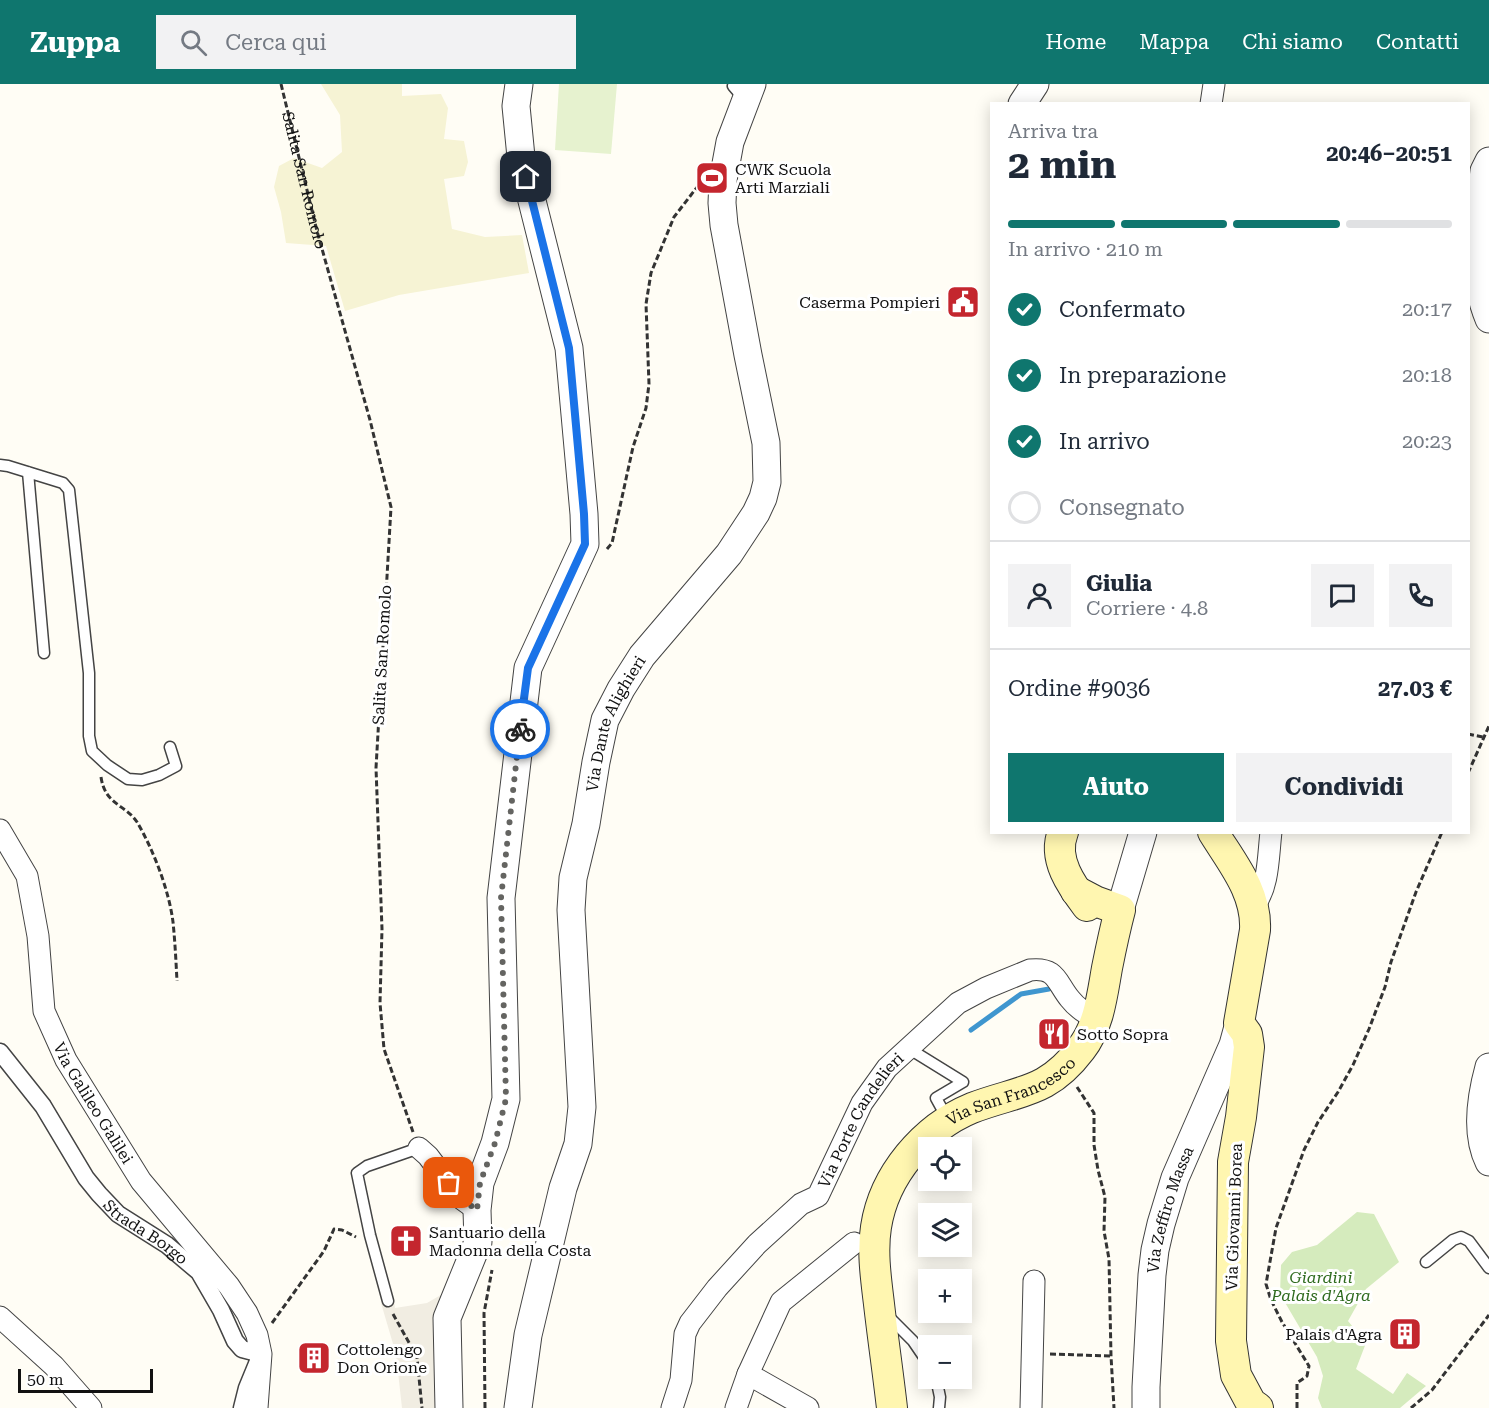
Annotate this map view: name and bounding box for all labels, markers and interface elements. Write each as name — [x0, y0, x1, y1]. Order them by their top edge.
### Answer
search box — [156, 15, 576, 69]
text: Zuppa — [30, 26, 120, 59]
icon: search — [177, 26, 210, 59]
text: Cerca qui — [225, 30, 327, 55]
text: Home — [1045, 30, 1106, 54]
text: Mappa — [1139, 30, 1209, 54]
text: Chi siamo — [1242, 30, 1343, 54]
text: Contatti — [1376, 30, 1459, 54]
street label: Salita San Romolo — [279, 110, 331, 251]
text: Arriva tra — [1008, 119, 1098, 143]
text: 20:46–20:51 — [1326, 141, 1452, 166]
text: 2 min — [1008, 142, 1116, 188]
pin — [500, 151, 551, 202]
icon: home — [509, 160, 542, 193]
sports icon: CWK Scuola Arti Marziali — [694, 160, 730, 196]
place label: CWK Scuola Arti Marziali — [735, 160, 831, 197]
text: In arrivo · 210 m — [1008, 237, 1163, 261]
public building icon: Caserma Pompieri — [945, 284, 981, 320]
place label: Caserma Pompieri — [799, 293, 940, 312]
icon: check — [1008, 293, 1041, 326]
text: Confermato — [1059, 297, 1185, 322]
text: 20:17 — [1402, 297, 1452, 321]
icon: check — [1008, 359, 1041, 392]
text: In preparazione — [1059, 363, 1226, 388]
text: 20:18 — [1402, 363, 1452, 387]
icon: check — [1008, 425, 1041, 458]
text: In arrivo — [1059, 429, 1150, 454]
text: 20:23 — [1402, 429, 1452, 453]
text: Consegnato — [1059, 495, 1185, 520]
button: person — [1008, 564, 1071, 627]
button: chat — [1311, 564, 1374, 627]
button: phone — [1389, 564, 1452, 627]
text: Giulia — [1086, 571, 1152, 596]
street label: Salita San Romolo — [369, 584, 395, 726]
text: Corriere · 4.8 — [1086, 596, 1208, 620]
street label: Via Dante Alighieri — [582, 652, 649, 793]
text: Ordine #9036 — [1008, 676, 1150, 701]
text: 27.03 € — [1378, 676, 1452, 701]
courier — [490, 699, 550, 759]
icon: bike — [504, 713, 537, 746]
button: Aiuto — [1008, 753, 1224, 822]
button: Condividi — [1236, 753, 1452, 822]
restaurant icon: Sotto Sopra — [1036, 1016, 1072, 1052]
place label: Sotto Sopra — [1077, 1025, 1169, 1044]
street label: Via Galileo Galilei — [50, 1039, 137, 1167]
street label: Via Porte Candelieri — [814, 1048, 907, 1191]
street label: Via San Francesco — [942, 1053, 1079, 1129]
map controls — [918, 1137, 972, 1389]
button: locate — [918, 1137, 972, 1191]
street label: Via Giovanni Borea — [1222, 1142, 1246, 1291]
street label: Via Zeffiro Massa — [1143, 1143, 1197, 1274]
pin — [423, 1157, 474, 1208]
icon: bag — [432, 1166, 465, 1199]
street label: Strada Borgo — [100, 1195, 192, 1268]
button: layers — [918, 1203, 972, 1257]
church icon: Santuario della Madonna della Costa — [388, 1223, 424, 1259]
place label: Santuario della Madonna della Costa — [429, 1223, 591, 1260]
park label: Giardini Palais d'Agra — [1270, 1268, 1371, 1305]
button: + — [918, 1269, 972, 1323]
building icon: Palais d'Agra — [1387, 1316, 1423, 1352]
place label: Palais d'Agra — [1285, 1325, 1382, 1344]
button: − — [918, 1335, 972, 1389]
building icon: Cottolengo Don Orione — [296, 1340, 332, 1376]
place label: Cottolengo Don Orione — [337, 1340, 427, 1377]
scale bar — [18, 1366, 153, 1394]
text: 50 m — [27, 1370, 64, 1389]

